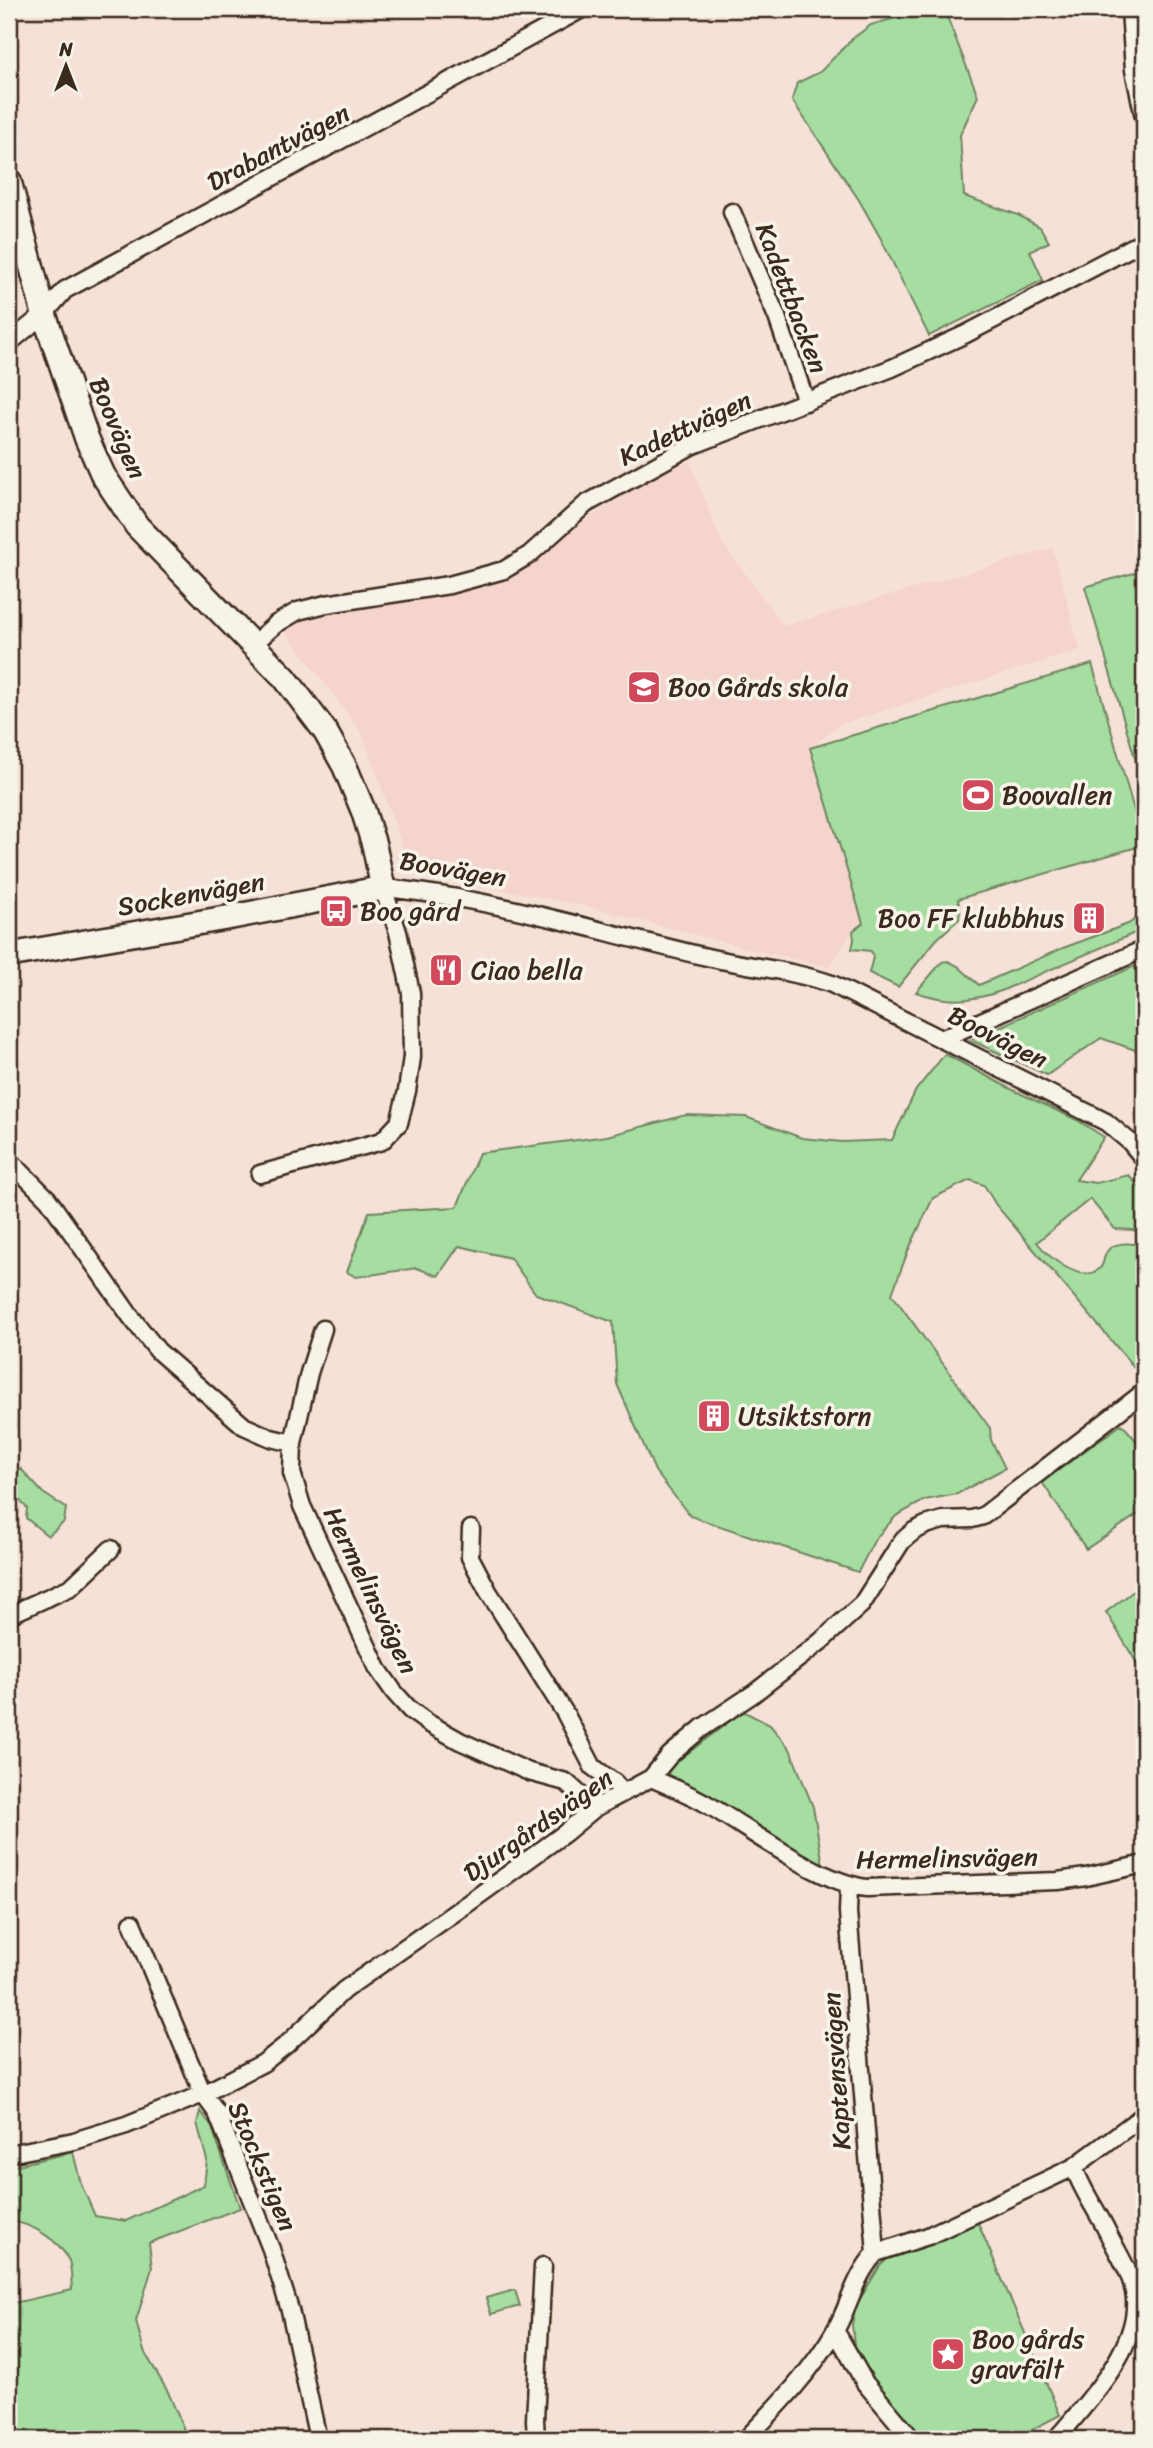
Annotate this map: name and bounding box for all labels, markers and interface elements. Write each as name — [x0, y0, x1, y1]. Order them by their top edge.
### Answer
north arrow — [32, 32, 102, 102]
text: N — [58, 33, 73, 66]
street label: Drabantvägen — [198, 90, 358, 204]
street label: Kadettbacken — [742, 216, 842, 380]
street label: Boovägen — [76, 369, 160, 487]
street label: Kadettvägen — [611, 377, 759, 479]
place label: Boo Gårds skola — [668, 664, 849, 710]
school or university icon: Boo Gårds skola — [625, 668, 663, 706]
place label: Boovallen — [1002, 772, 1112, 818]
sports icon: Boovallen — [959, 776, 997, 814]
street label: Boovägen — [396, 837, 510, 901]
street label: Sockenvägen — [114, 858, 268, 930]
place label: Boo gård — [360, 888, 462, 934]
bus stop icon: Boo gård — [317, 892, 355, 930]
place label: Boo FF klubbhus — [878, 895, 1064, 941]
building icon: Boo FF klubbhus — [1070, 899, 1108, 937]
place label: Ciao bella — [471, 947, 584, 993]
restaurant icon: Ciao bella — [427, 951, 465, 989]
street label: Boovägen — [940, 992, 1056, 1082]
place label: Utsiktstorn — [738, 1393, 871, 1439]
building icon: Utsiktstorn — [695, 1397, 733, 1435]
street label: Hermelinsvägen — [310, 1498, 432, 1682]
street label: Djurgårdsvägen — [453, 1756, 623, 1894]
street label: Hermelinsvägen — [856, 1833, 1038, 1883]
street label: Kaptensvägen — [808, 1990, 864, 2152]
street label: Stockstigen — [215, 2094, 311, 2238]
place label: Boo gårds gravfält — [970, 2316, 1085, 2392]
place icon: Boo gårds gravfält — [929, 2335, 967, 2373]

